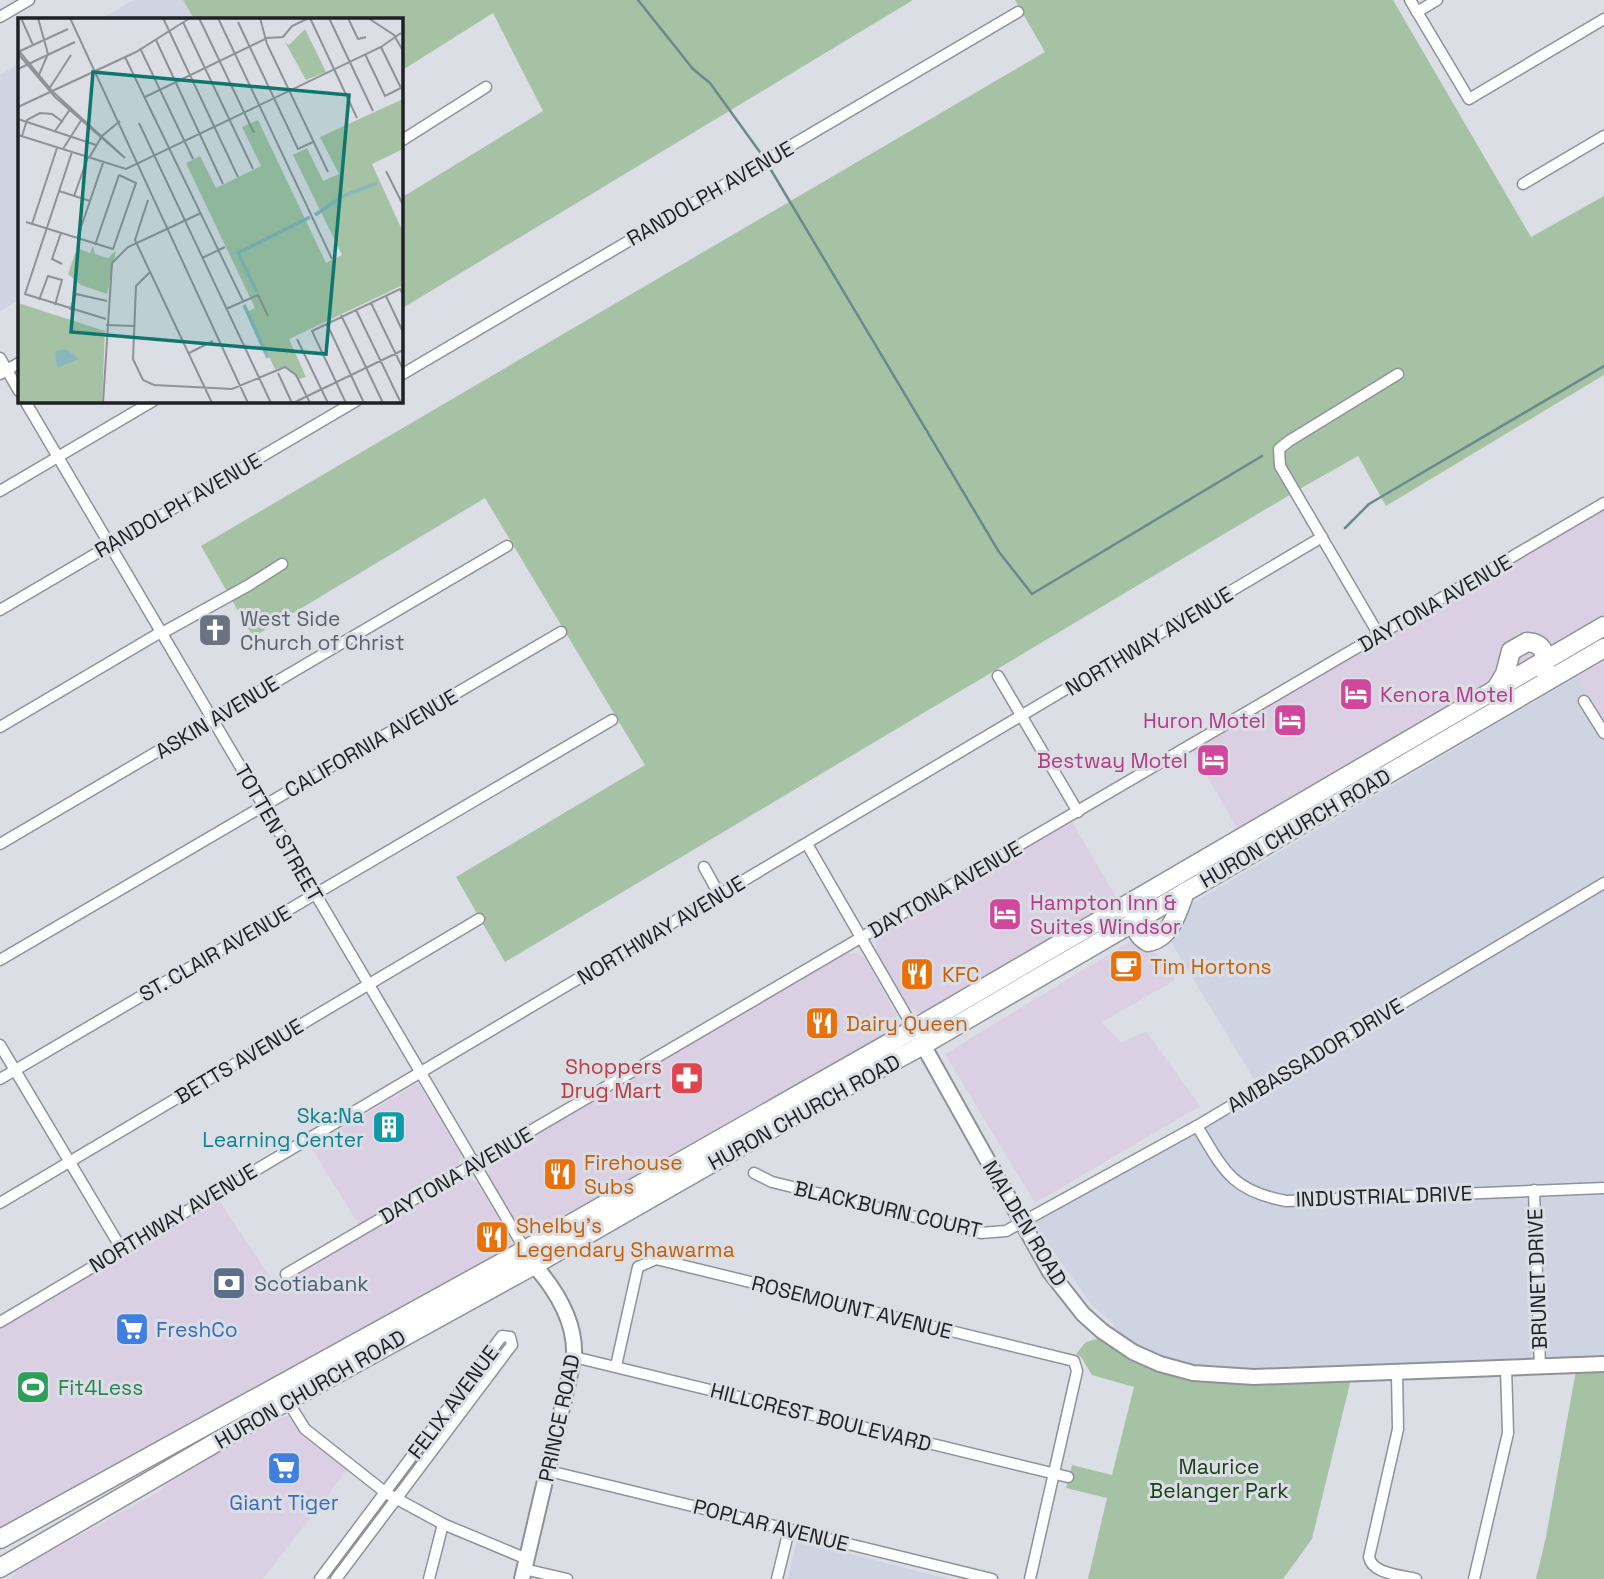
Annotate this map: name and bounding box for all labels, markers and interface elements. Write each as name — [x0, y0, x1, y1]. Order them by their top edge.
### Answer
inset map — [18, 18, 402, 402]
street label: RANDOLPH AVENUE — [622, 134, 798, 252]
street label: RANDOLPH AVENUE — [90, 446, 266, 564]
street label: DAYTONA AVENUE — [1354, 548, 1516, 658]
street label: NORTHWAY AVENUE — [1060, 580, 1238, 702]
place label: West Side Church of Christ — [240, 605, 405, 656]
church icon: West Side Church of Christ — [196, 611, 234, 649]
street label: ASKIN AVENUE — [150, 669, 284, 765]
hotel icon: Kenora Motel — [1337, 675, 1375, 713]
place label: Kenora Motel — [1380, 681, 1513, 708]
street label: CALIFORNIA AVENUE — [280, 682, 462, 804]
hotel icon: Huron Motel — [1271, 701, 1309, 739]
place label: Huron Motel — [1143, 707, 1266, 734]
hotel icon: Bestway Motel — [1194, 741, 1232, 779]
place label: Bestway Motel — [1037, 747, 1188, 774]
street label: TOTTEN STREET — [229, 759, 329, 907]
street label: HURON CHURCH ROAD — [1195, 762, 1395, 894]
street label: DAYTONA AVENUE — [864, 834, 1026, 944]
street label: NORTHWAY AVENUE — [572, 869, 750, 991]
place label: Hampton Inn & Suites Windsor — [1030, 889, 1181, 940]
hotel icon: Hampton Inn & Suites Windsor — [986, 895, 1024, 933]
street label: ST. CLAIR AVENUE — [134, 899, 296, 1007]
cafe icon: Tim Hortons — [1107, 947, 1145, 985]
place label: Tim Hortons — [1150, 953, 1272, 980]
restaurant icon: KFC — [898, 955, 936, 993]
place label: KFC — [942, 961, 979, 988]
street label: AMBASSADOR DRIVE — [1222, 992, 1408, 1118]
restaurant icon: Dairy Queen — [803, 1004, 841, 1042]
place label: Dairy Queen — [846, 1010, 968, 1037]
street label: BETTS AVENUE — [170, 1012, 308, 1110]
street label: HURON CHURCH ROAD — [703, 1048, 905, 1176]
place label: Shoppers Drug Mart — [561, 1053, 662, 1104]
pharmacy icon: Shoppers Drug Mart — [668, 1059, 706, 1097]
place label: Ska:Na Learning Center — [202, 1102, 364, 1153]
building icon: Ska:Na Learning Center — [370, 1108, 408, 1146]
street label: DAYTONA AVENUE — [375, 1120, 537, 1230]
place label: Firehouse Subs — [584, 1149, 683, 1200]
restaurant icon: Firehouse Subs — [541, 1155, 579, 1193]
street label: MALDEN ROAD — [977, 1155, 1073, 1291]
street label: NORTHWAY AVENUE — [84, 1157, 262, 1279]
street label: BLACKBURN COURT — [791, 1174, 985, 1244]
street label: INDUSTRIAL DRIVE — [1295, 1179, 1473, 1213]
street label: BRUNET DRIVE — [1521, 1208, 1553, 1350]
place label: Shelby's Legendary Shawarma — [516, 1212, 735, 1263]
restaurant icon: Shelby's Legendary Shawarma — [473, 1218, 511, 1256]
bank icon: Scotiabank — [210, 1264, 248, 1302]
street label: ROSEMOUNT AVENUE — [749, 1269, 955, 1345]
place label: Scotiabank — [254, 1270, 369, 1297]
supermarket icon: FreshCo — [113, 1310, 151, 1348]
place label: FreshCo — [156, 1316, 238, 1343]
street label: HURON CHURCH ROAD — [210, 1323, 410, 1455]
street label: FELIX AVENUE — [402, 1340, 504, 1464]
street label: PRINCE ROAD — [532, 1352, 586, 1484]
sports icon: Fit4Less — [14, 1368, 52, 1406]
place label: Fit4Less — [58, 1374, 143, 1401]
street label: HILLCREST BOULEVARD — [708, 1376, 934, 1458]
supermarket icon: Giant Tiger — [265, 1449, 303, 1487]
park label: Maurice Belanger Park — [1149, 1453, 1289, 1504]
place label: Giant Tiger — [229, 1489, 339, 1516]
street label: POPLAR AVENUE — [691, 1493, 851, 1557]

